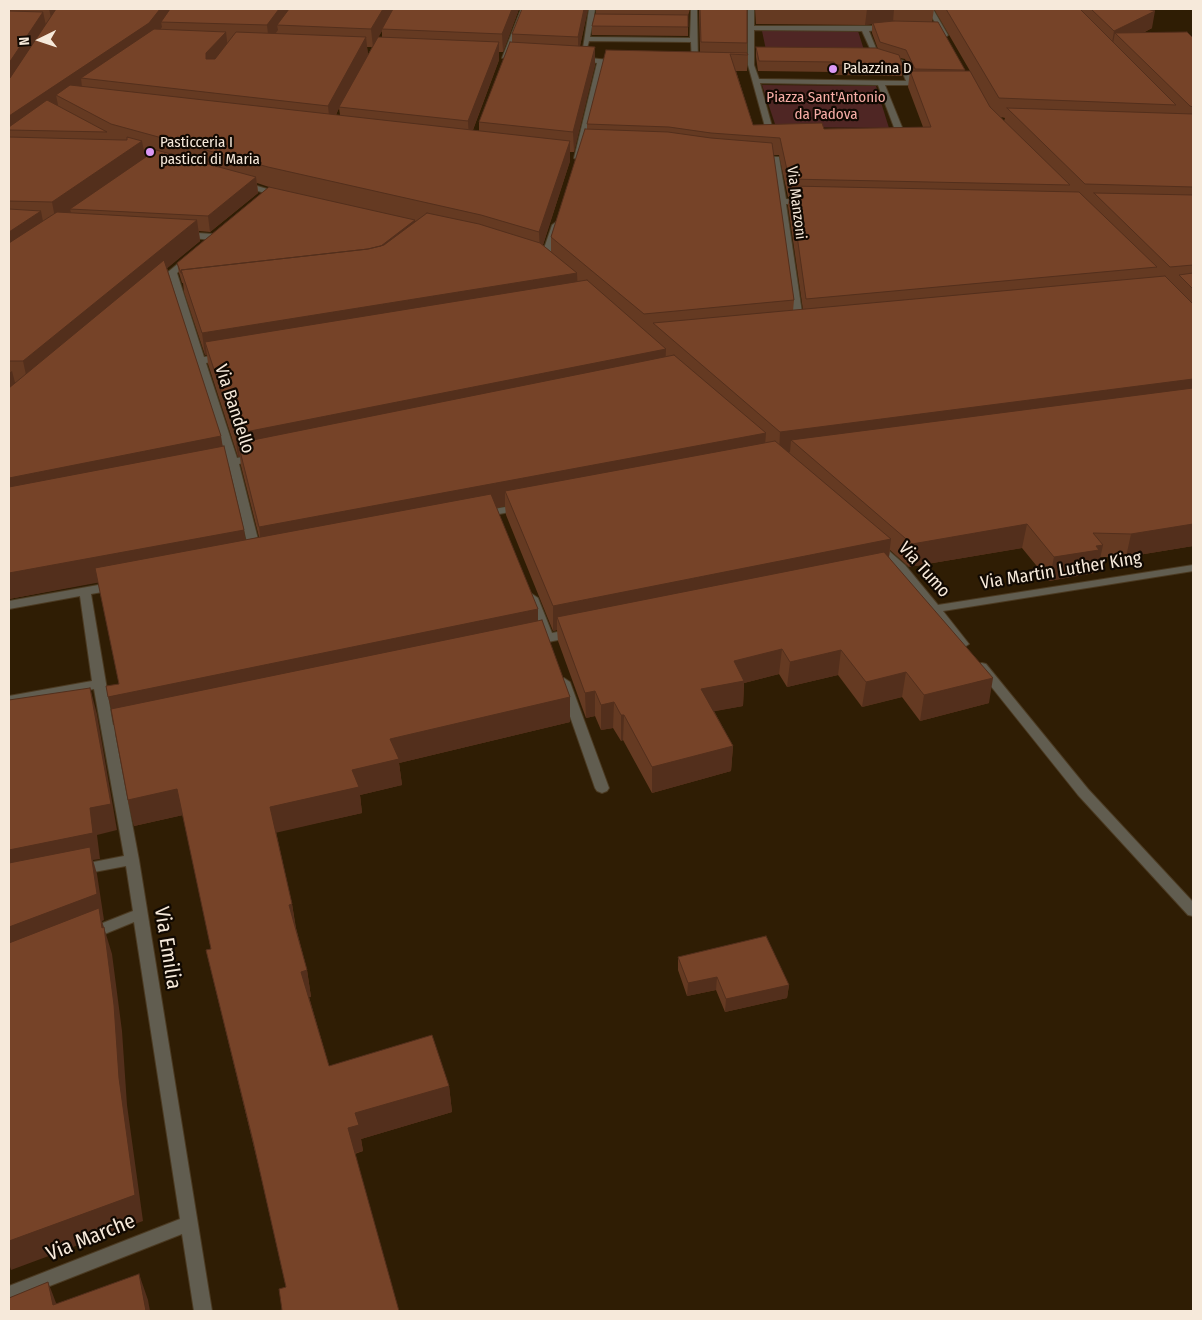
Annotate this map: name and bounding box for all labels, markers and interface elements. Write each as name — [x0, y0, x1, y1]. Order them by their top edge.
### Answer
north arrow — [15, 15, 65, 65]
text: N — [16, 36, 33, 46]
place label: Palazzina D — [843, 60, 912, 78]
marker: Palazzina D — [827, 63, 839, 75]
park label: Piazza Sant'Antonio da Padova — [766, 89, 886, 124]
place label: Pasticceria I pasticci di Maria — [160, 134, 260, 169]
marker: Pasticceria I pasticci di Maria — [144, 146, 156, 158]
street label: Via Manzoni — [783, 165, 809, 241]
street label: Via Bandello — [209, 362, 259, 456]
street label: Via Tumo — [894, 538, 954, 602]
street label: Via Martin Luther King — [979, 548, 1143, 594]
street label: Via Emilia — [148, 905, 186, 991]
street label: Via Marche — [43, 1209, 139, 1267]

